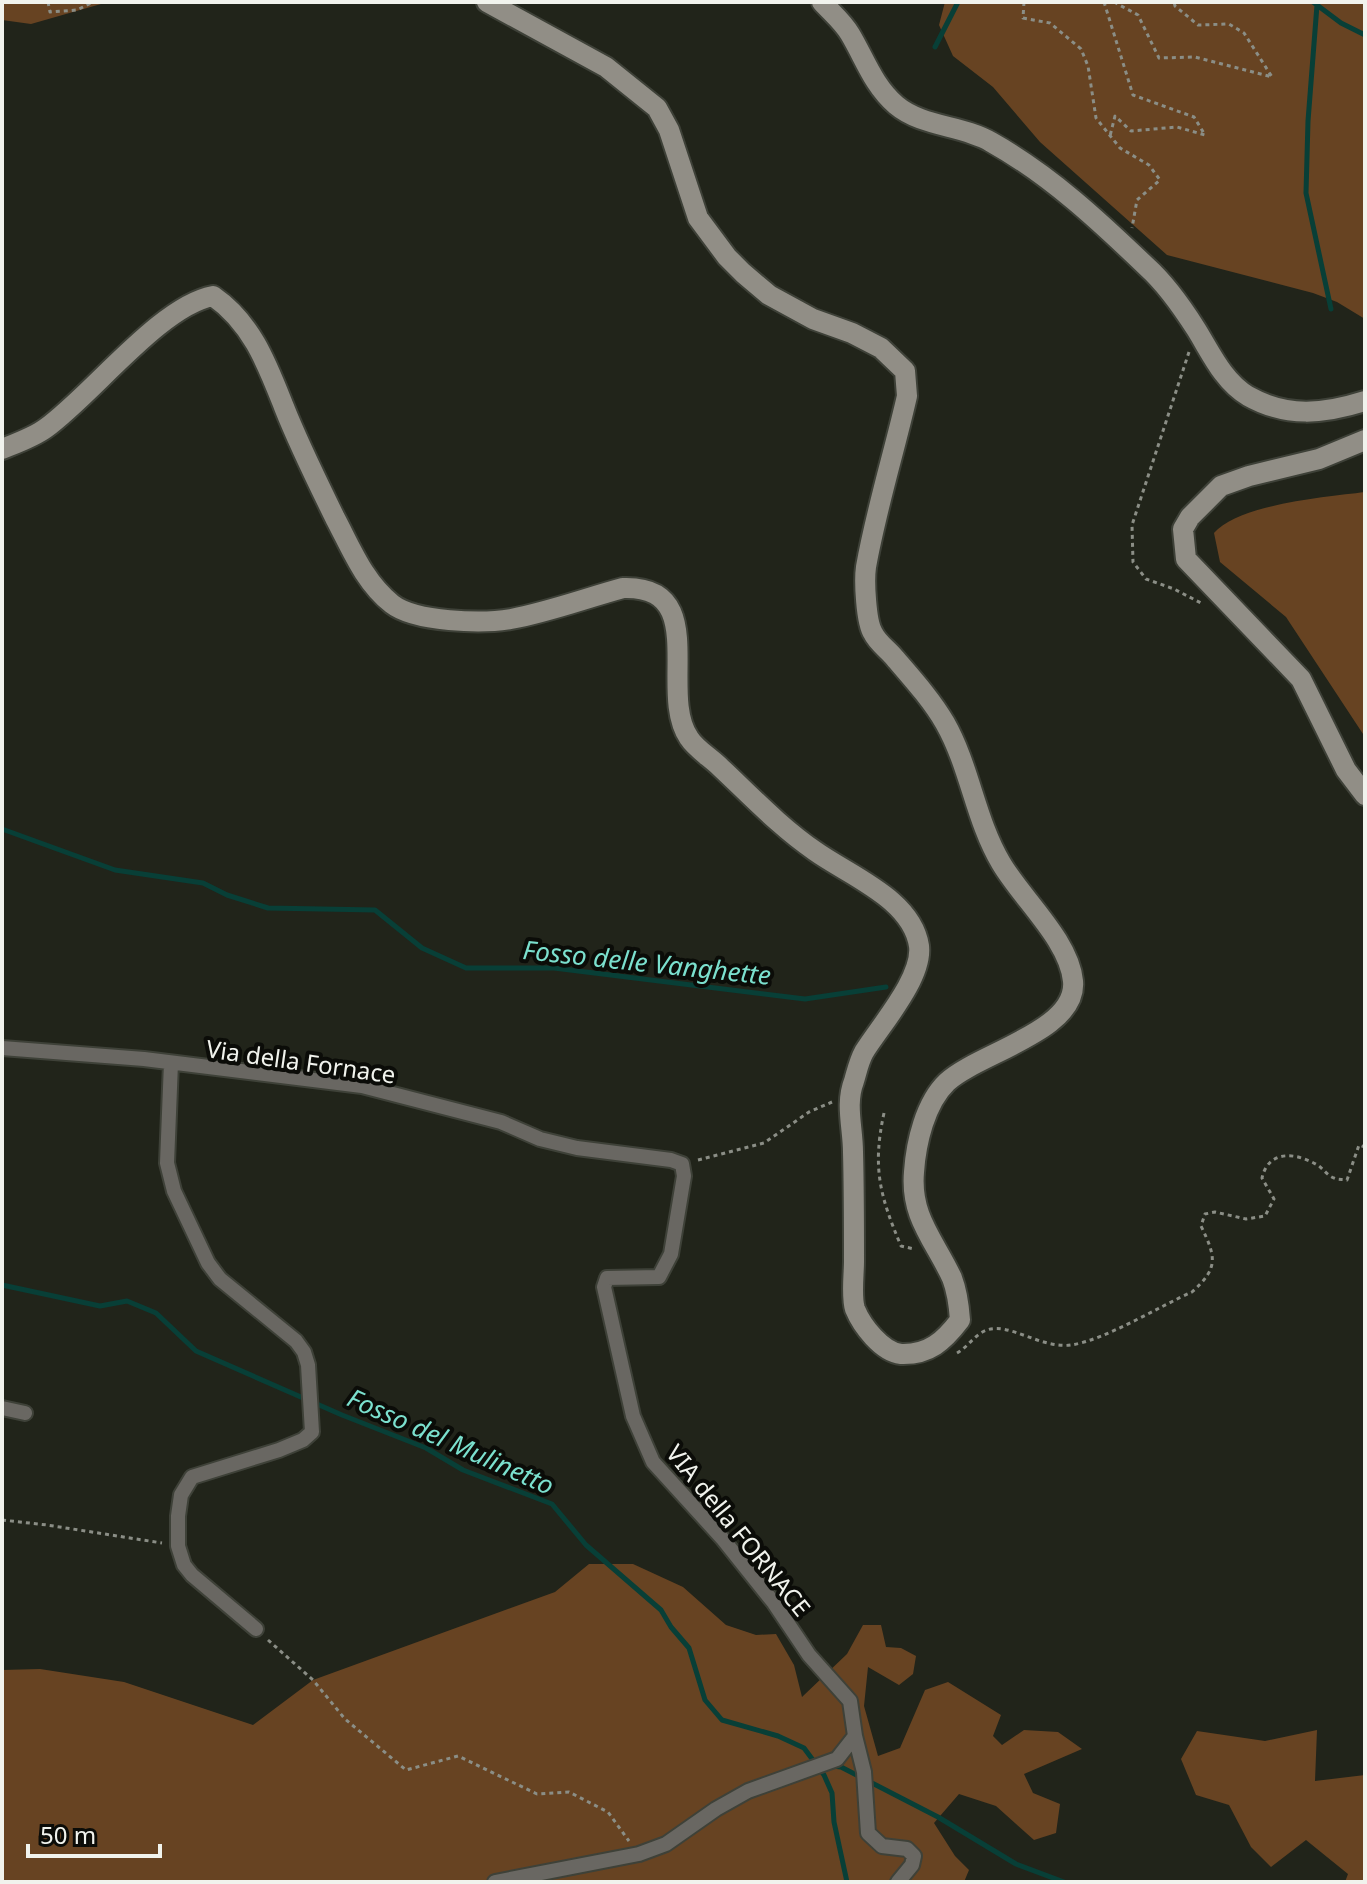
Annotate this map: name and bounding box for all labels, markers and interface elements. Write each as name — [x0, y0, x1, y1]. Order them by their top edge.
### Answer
water label: Fosso delle Vanghette — [521, 931, 773, 993]
street label: Via della Fornace — [204, 1031, 398, 1091]
water label: Fosso del Mulinetto — [342, 1379, 560, 1503]
street label: VIA della FORNACE — [659, 1437, 819, 1623]
scale bar — [28, 1808, 160, 1858]
text: 50 m — [40, 1818, 96, 1851]

